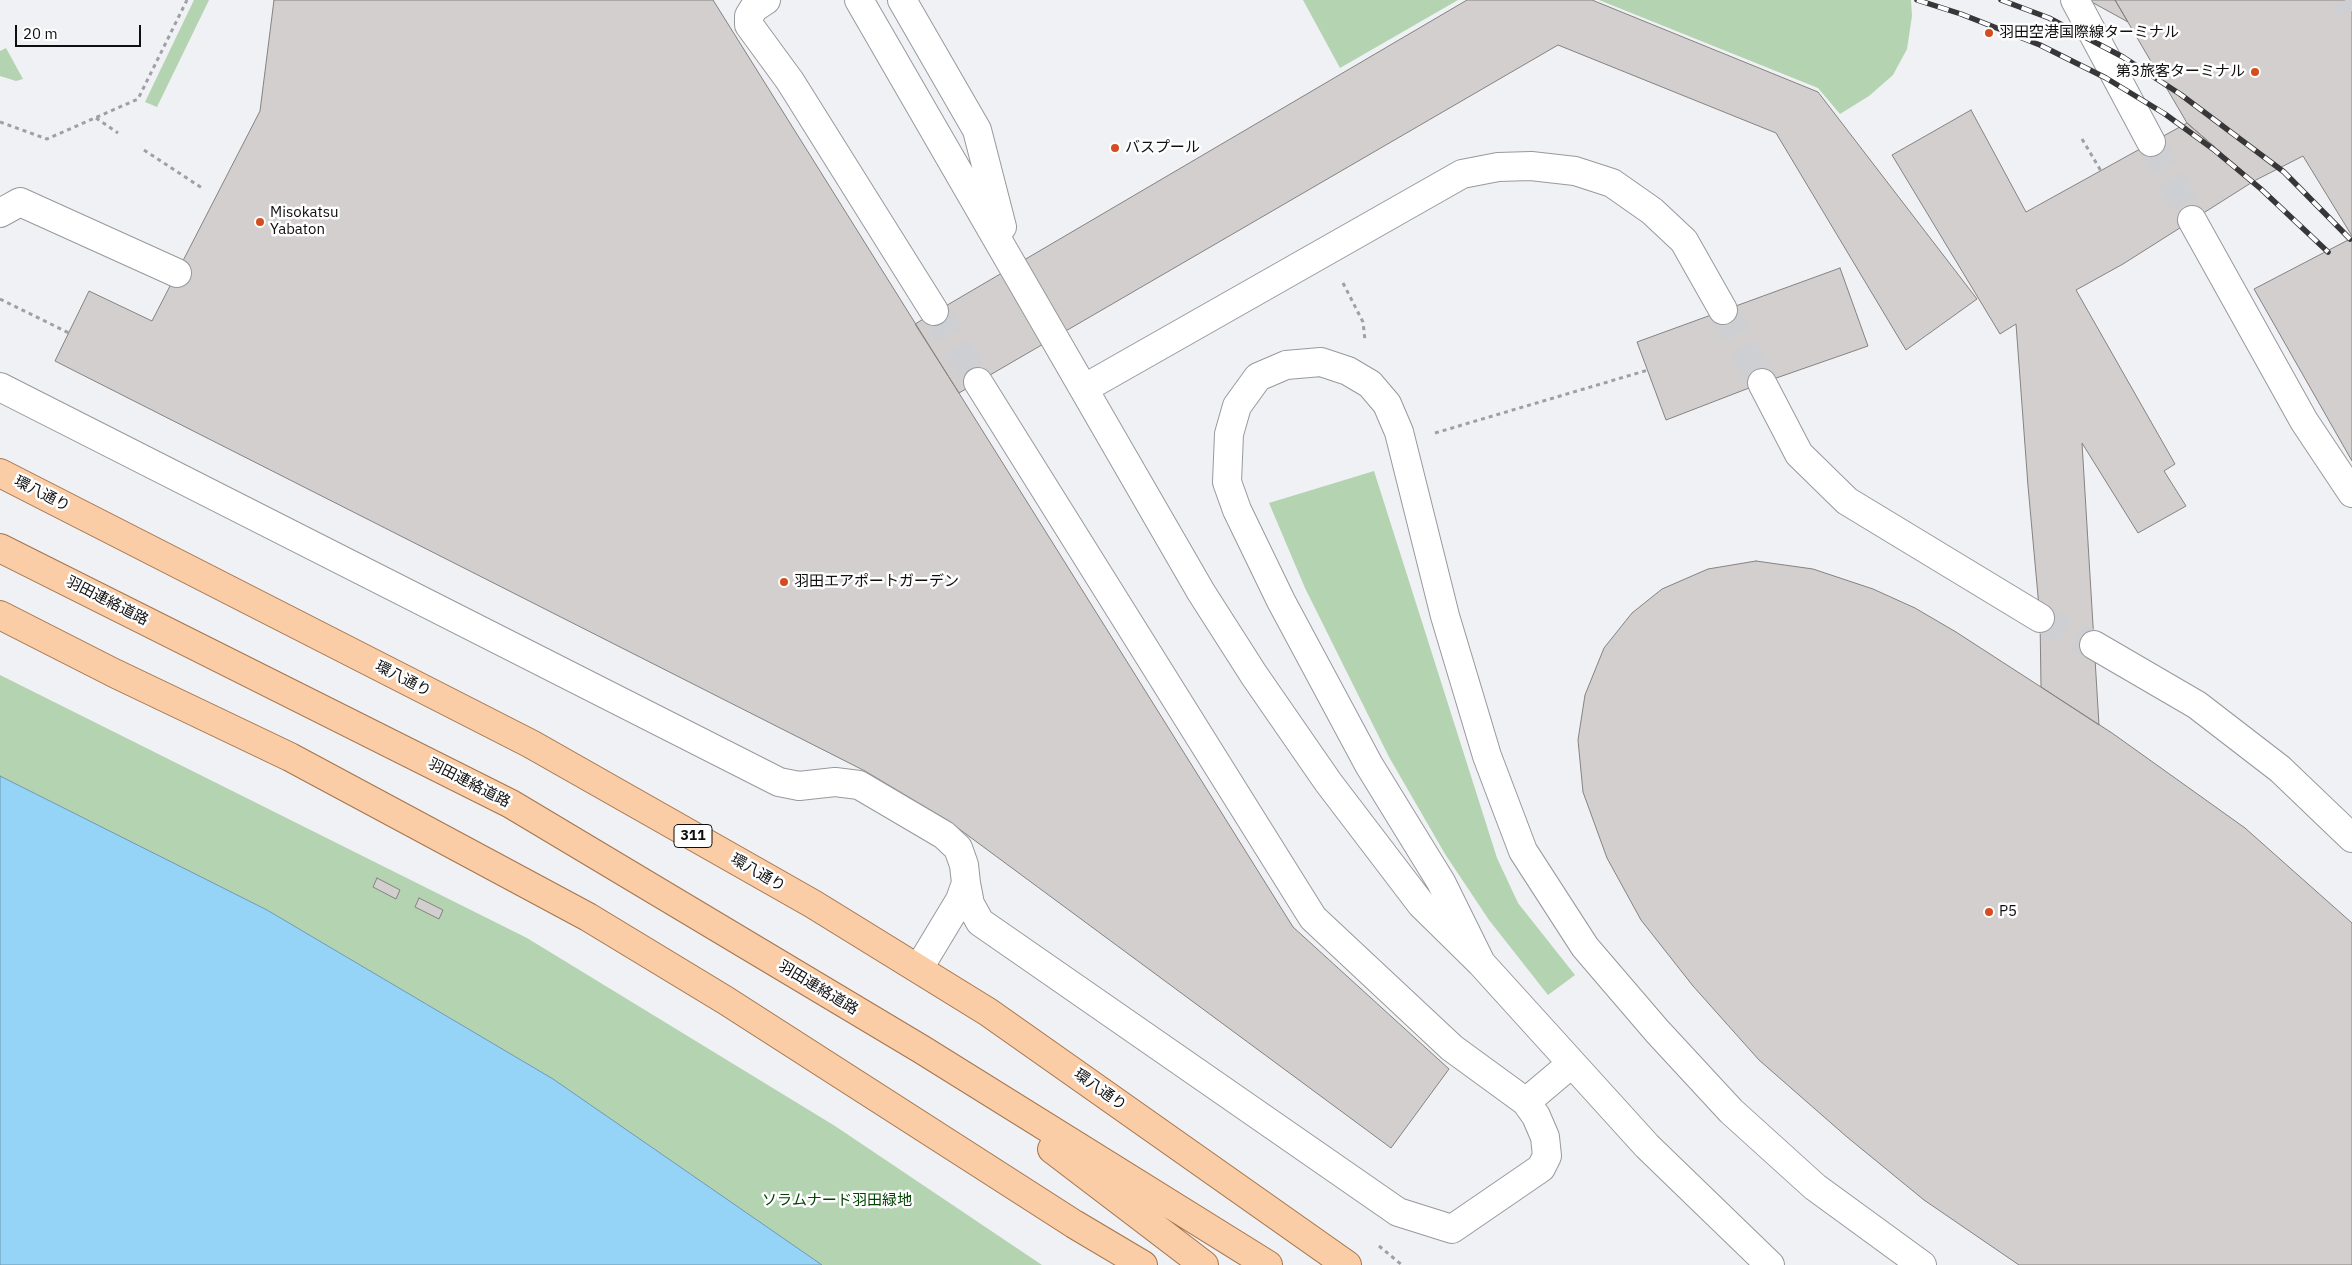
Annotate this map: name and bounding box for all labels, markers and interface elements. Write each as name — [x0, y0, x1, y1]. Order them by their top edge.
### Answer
scale bar — [18, 15, 144, 47]
text: 20 m — [23, 24, 58, 43]
place label: 羽田空港国際線ターミナル — [1999, 24, 2179, 42]
marker: 羽田空港国際線ターミナル — [1983, 27, 1995, 39]
place label: 第3旅客ターミナル — [2116, 63, 2245, 81]
marker: 第3旅客ターミナル — [2249, 66, 2261, 78]
place label: バスプール — [1125, 139, 1200, 157]
marker: バスプール — [1109, 142, 1121, 154]
place label: Misokatsu Yabaton — [270, 204, 339, 239]
marker: Misokatsu Yabaton — [254, 216, 266, 228]
street label: 環八通り — [11, 472, 73, 516]
street label: 羽田連絡道路 — [63, 573, 151, 629]
place label: 羽田エアポートガーデン — [794, 573, 959, 591]
marker: 羽田エアポートガーデン — [778, 576, 790, 588]
street label: 環八通り — [372, 657, 434, 701]
street label: 羽田連絡道路 — [425, 755, 513, 811]
road number: 311 — [674, 824, 712, 848]
street label: 環八通り — [728, 850, 788, 896]
place label: P5 — [1999, 903, 2017, 921]
marker: P5 — [1983, 906, 1995, 918]
street label: 羽田連絡道路 — [775, 957, 861, 1019]
street label: 環八通り — [1070, 1065, 1130, 1115]
park label: ソラムナード羽田緑地 — [762, 1192, 912, 1210]

